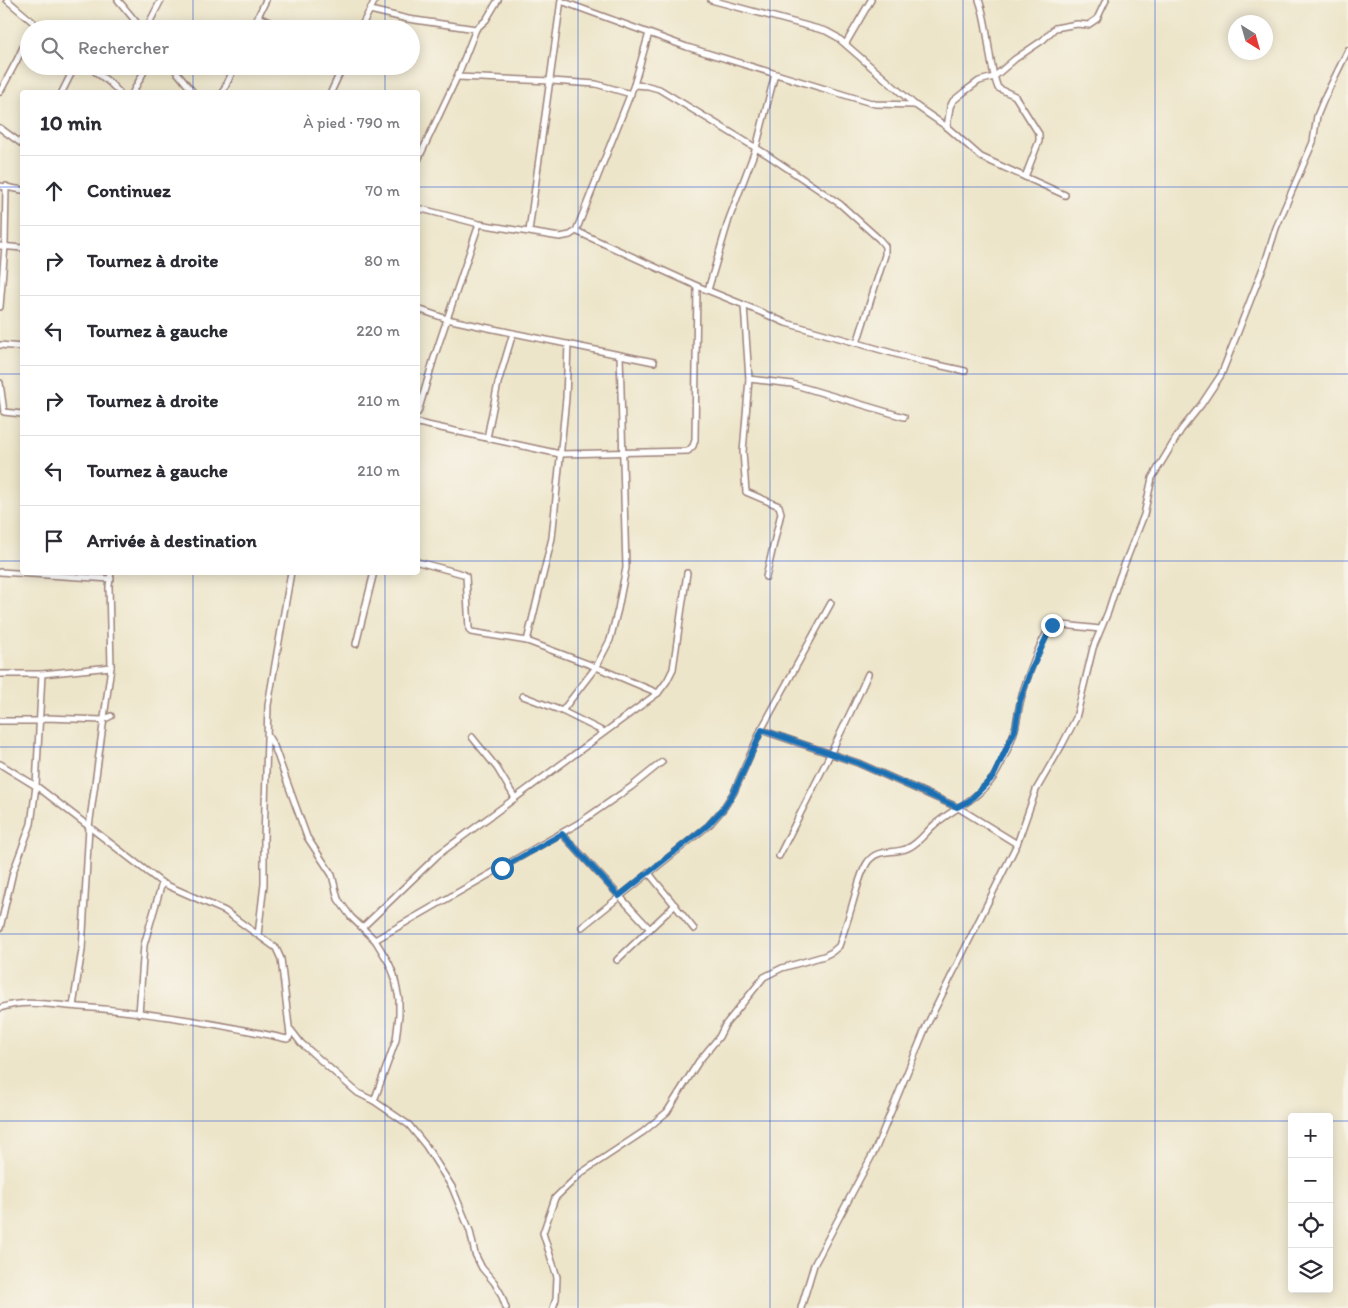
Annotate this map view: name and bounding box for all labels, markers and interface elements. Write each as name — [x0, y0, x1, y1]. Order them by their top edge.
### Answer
north arrow — [1228, 15, 1273, 60]
search box — [20, 20, 420, 75]
icon: search — [38, 34, 66, 62]
text: Rechercher — [78, 36, 169, 59]
text: 10 min — [40, 110, 102, 135]
text: À pied · 790 m — [303, 113, 400, 132]
icon: ahead — [40, 177, 68, 205]
text: Continuez — [87, 179, 171, 202]
text: 70 m — [365, 181, 400, 200]
icon: right — [40, 247, 68, 275]
text: Tournez à droite — [87, 249, 219, 272]
text: 80 m — [364, 251, 400, 270]
icon: left — [40, 317, 68, 345]
text: Tournez à gauche — [87, 319, 228, 342]
text: 220 m — [356, 321, 400, 340]
icon: right — [40, 387, 68, 415]
text: Tournez à droite — [87, 389, 219, 412]
text: 210 m — [357, 391, 400, 410]
icon: left — [40, 457, 68, 485]
text: Tournez à gauche — [87, 459, 228, 482]
text: 210 m — [357, 461, 400, 480]
icon: arrive — [40, 527, 68, 555]
text: Arrivée à destination — [87, 529, 257, 552]
route end — [1041, 614, 1064, 637]
route start — [491, 857, 514, 880]
map controls — [1288, 1113, 1333, 1293]
button: + — [1288, 1113, 1333, 1158]
button: − — [1288, 1158, 1333, 1203]
button: locate — [1288, 1203, 1333, 1248]
button: layers — [1288, 1248, 1333, 1293]

